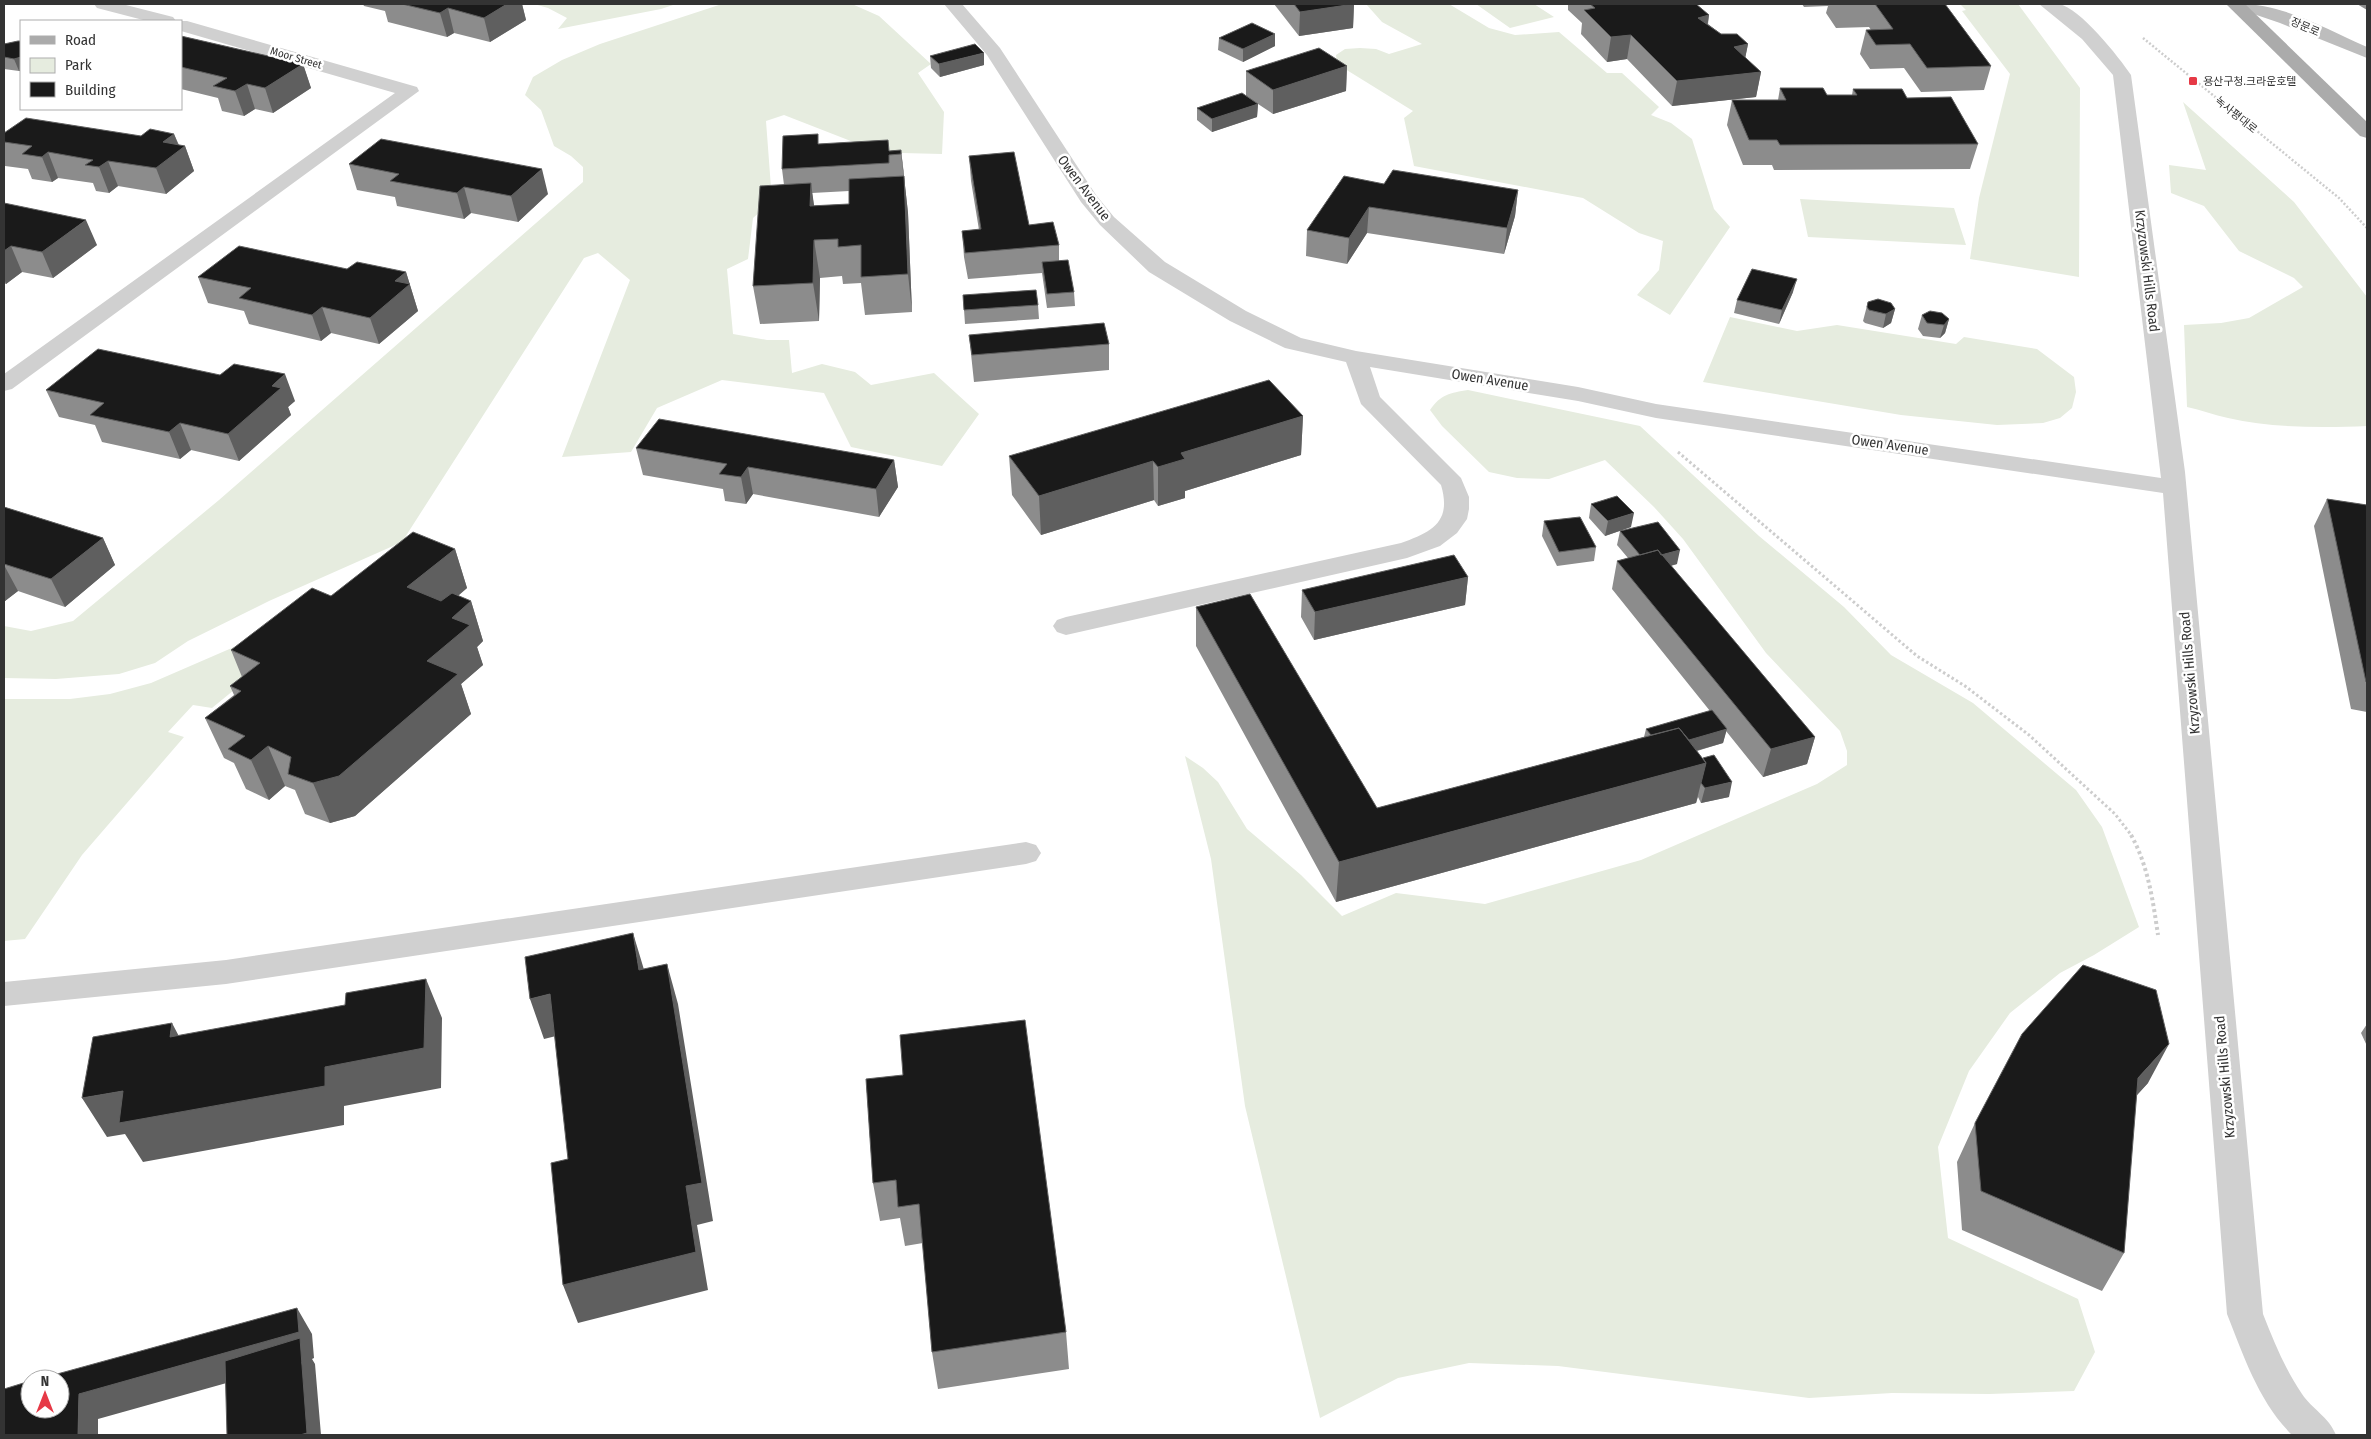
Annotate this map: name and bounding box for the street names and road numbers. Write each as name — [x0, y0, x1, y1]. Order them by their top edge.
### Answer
street label: 장문로 — [2288, 15, 2322, 39]
street label: Moor Street — [269, 44, 324, 72]
street label: 녹사평대로 — [2212, 94, 2260, 136]
street label: Owen Avenue — [1054, 152, 1114, 224]
street label: Krzyzowski Hills Road — [2131, 209, 2163, 333]
street label: Owen Avenue — [1450, 366, 1530, 394]
street label: Owen Avenue — [1850, 431, 1930, 459]
street label: Krzyzowski Hills Road — [2176, 611, 2204, 735]
street label: Krzyzowski Hills Road — [2211, 1015, 2239, 1139]

